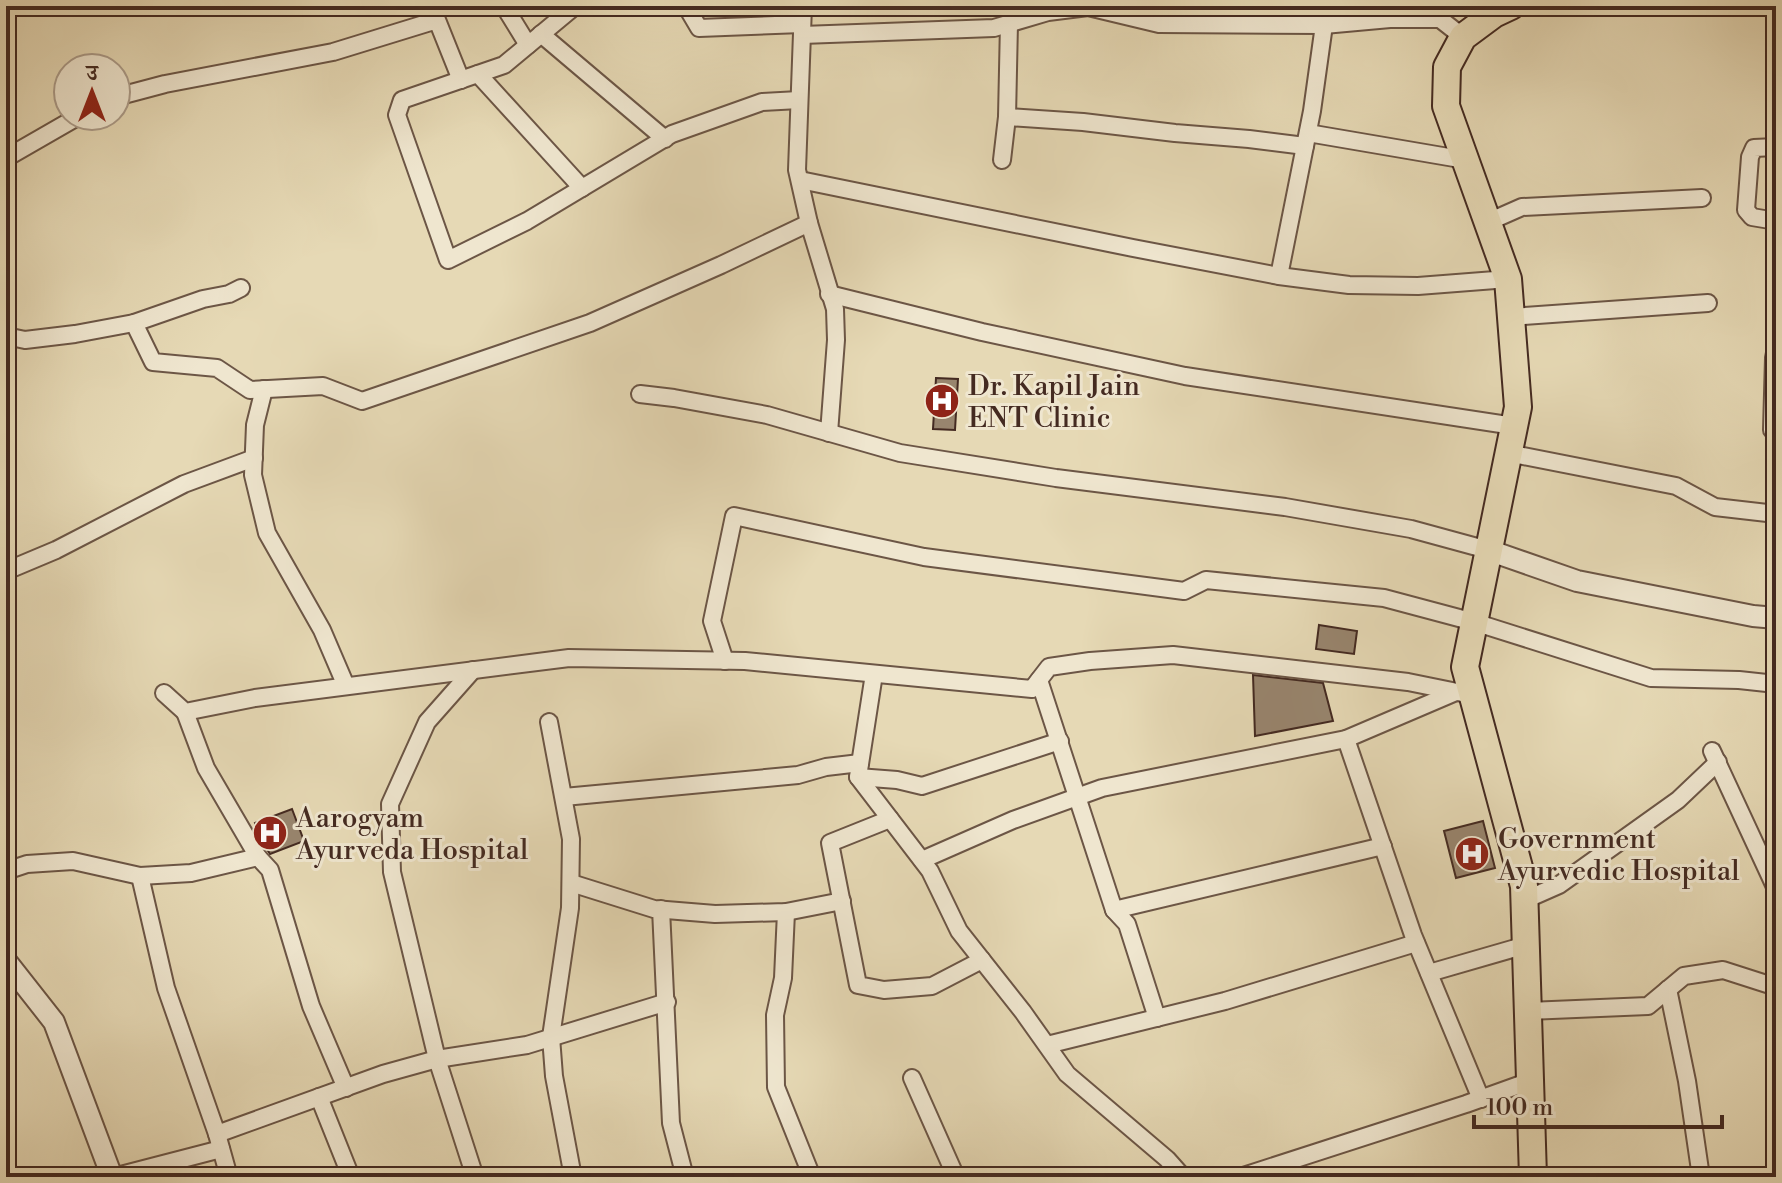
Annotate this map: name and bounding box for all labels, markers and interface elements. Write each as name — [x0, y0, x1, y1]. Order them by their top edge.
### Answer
north arrow — [52, 52, 132, 132]
text: उ — [84, 60, 99, 87]
place label: Dr. Kapil Jain ENT Clinic — [968, 369, 1140, 436]
hospital icon: Dr. Kapil Jain ENT Clinic — [923, 382, 961, 420]
place label: Aarogyam Ayurveda Hospital — [295, 801, 528, 868]
hospital icon: Aarogyam Ayurveda Hospital — [251, 814, 289, 852]
place label: Government Ayurvedic Hospital — [1497, 822, 1739, 889]
hospital icon: Government Ayurvedic Hospital — [1453, 835, 1491, 873]
scale bar — [1474, 1079, 1722, 1129]
text: 100 m — [1486, 1093, 1553, 1123]

